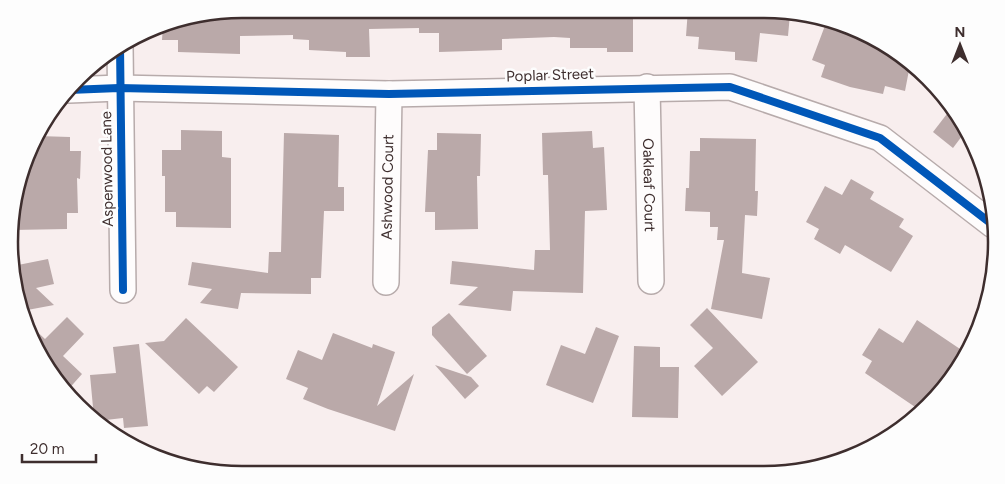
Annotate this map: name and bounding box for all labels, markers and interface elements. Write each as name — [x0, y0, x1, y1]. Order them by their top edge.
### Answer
north arrow — [935, 20, 985, 70]
text: N — [955, 24, 965, 41]
street label: Poplar Street — [506, 64, 595, 86]
street label: Aspenwood Lane — [97, 111, 117, 227]
street label: Ashwood Court — [378, 134, 397, 240]
street label: Oakleaf Court — [639, 138, 659, 232]
scale bar — [22, 432, 96, 464]
text: 20 m — [30, 440, 64, 458]

